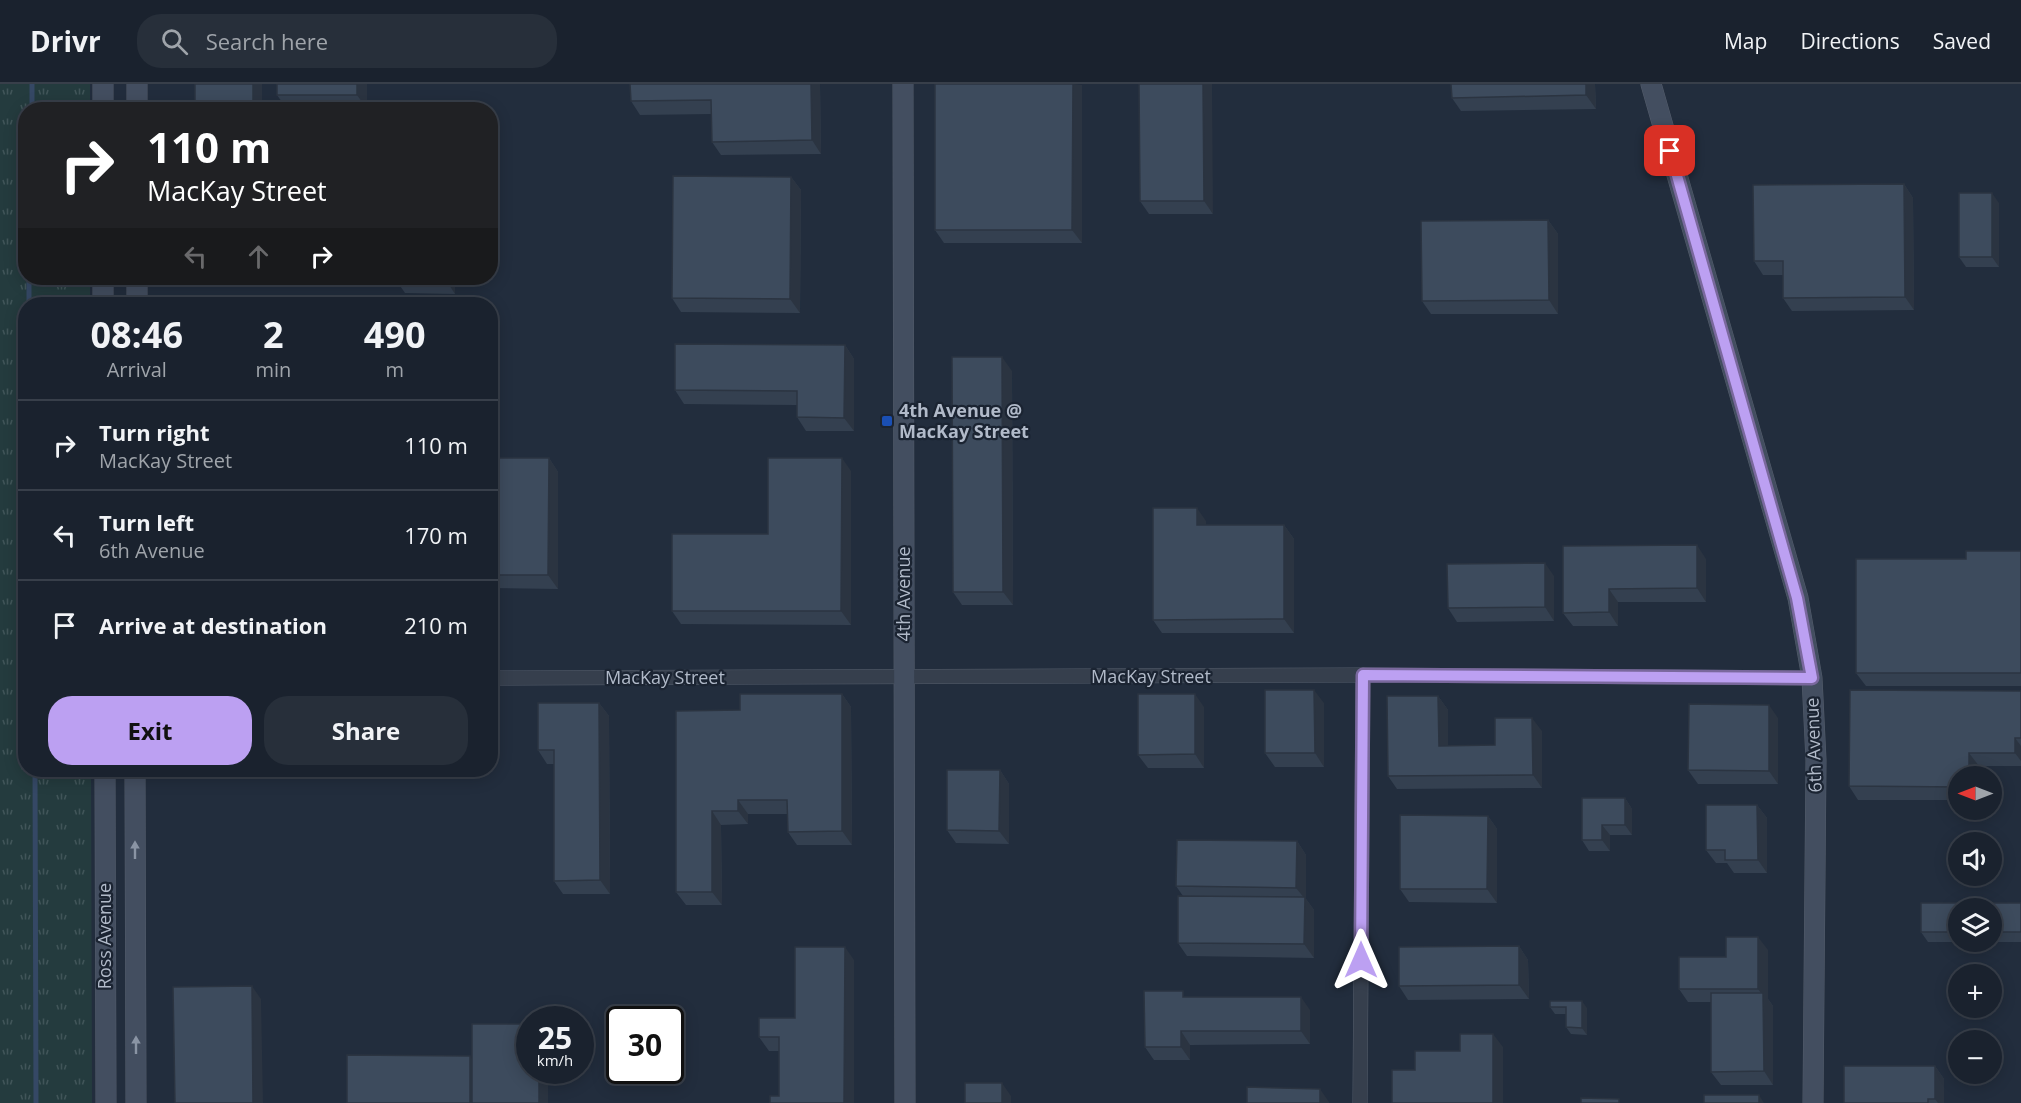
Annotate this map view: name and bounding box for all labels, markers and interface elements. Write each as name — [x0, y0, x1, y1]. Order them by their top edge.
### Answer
search box — [137, 14, 557, 68]
text: Drivr — [30, 22, 101, 60]
icon: search — [158, 25, 191, 58]
text: Search here — [206, 26, 328, 56]
text: Map — [1724, 27, 1767, 55]
text: Directions — [1800, 27, 1900, 55]
text: Saved — [1933, 27, 1991, 55]
text: 110 m — [147, 118, 271, 175]
pin — [1644, 125, 1695, 176]
icon: right — [48, 126, 126, 204]
icon: arrive — [1653, 134, 1686, 167]
text: MacKay Street — [147, 172, 327, 209]
icon: left — [179, 240, 212, 273]
icon: ahead — [242, 240, 275, 273]
icon: right — [305, 240, 338, 273]
text: 08:46 — [90, 310, 183, 359]
text: 2 — [263, 310, 284, 359]
text: 490 — [364, 310, 426, 359]
text: Arrival — [107, 356, 167, 383]
text: min — [255, 356, 291, 383]
text: m — [385, 356, 404, 383]
place label: 4th Avenue @ MacKay Street — [899, 398, 1029, 443]
marker: 4th Avenue @ MacKay Street — [880, 414, 894, 428]
text: Turn right — [99, 417, 210, 447]
icon: right — [48, 429, 81, 462]
text: 110 m — [404, 430, 468, 460]
text: MacKay Street — [99, 447, 232, 474]
text: Turn left — [99, 507, 194, 537]
icon: left — [48, 519, 81, 552]
text: 170 m — [404, 520, 468, 550]
text: 6th Avenue — [99, 537, 205, 564]
street label: 4th Avenue — [891, 546, 915, 642]
icon: arrive — [48, 609, 81, 642]
text: Arrive at destination — [99, 610, 327, 640]
text: 210 m — [404, 610, 468, 640]
street label: MacKay Street — [1091, 664, 1211, 688]
street label: MacKay Street — [605, 665, 725, 689]
button: Exit — [48, 696, 252, 765]
button: Share — [264, 696, 468, 765]
street label: 6th Avenue — [1799, 697, 1827, 793]
north arrow — [1948, 766, 2002, 820]
map controls — [1948, 766, 2002, 1084]
button: sound — [1948, 832, 2002, 886]
one-way arrow — [130, 840, 140, 859]
street label: Ross Avenue — [92, 883, 116, 989]
button: layers — [1948, 898, 2002, 952]
position arrow — [1329, 928, 1393, 992]
button: + — [1948, 964, 2002, 1018]
speed limit sign: 30 — [606, 1006, 684, 1084]
text: 25 — [538, 1017, 572, 1058]
button: − — [1948, 1030, 2002, 1084]
one-way arrow — [131, 1035, 141, 1054]
text: km/h — [537, 1050, 573, 1070]

